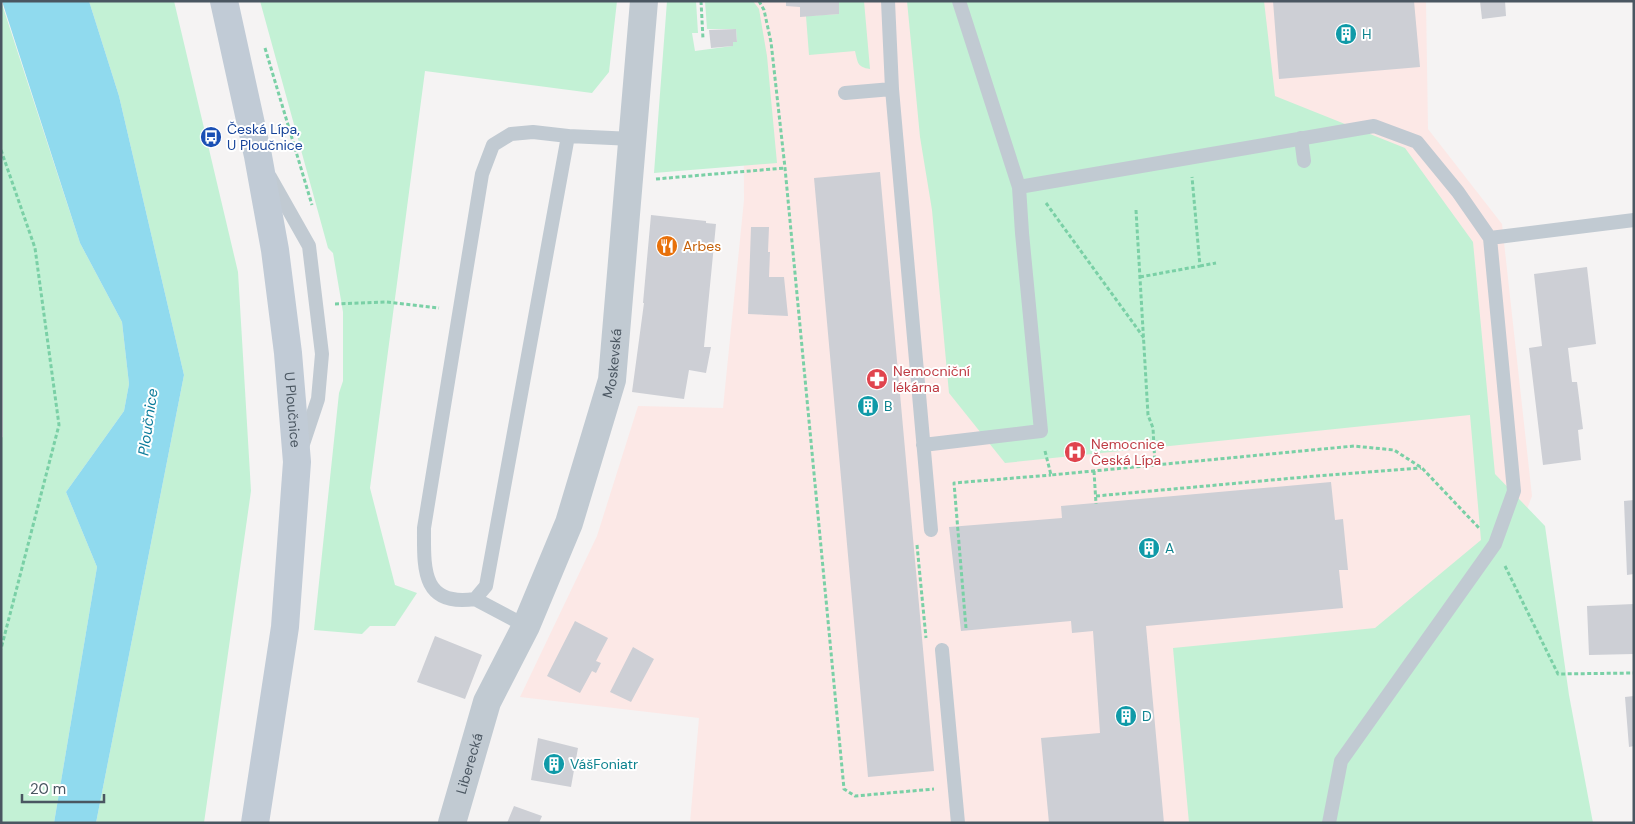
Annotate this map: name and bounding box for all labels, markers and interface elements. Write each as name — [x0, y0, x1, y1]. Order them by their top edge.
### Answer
building icon: H — [1334, 22, 1358, 46]
place label: H — [1362, 25, 1372, 43]
place label: Česká Lípa, U Ploučnice — [227, 120, 303, 154]
bus stop icon: Česká Lípa, U Ploučnice — [199, 125, 223, 149]
restaurant icon: Arbes — [655, 234, 679, 258]
place label: Arbes — [683, 237, 721, 255]
street label: Moskevská — [598, 328, 625, 400]
place label: Nemocniční lékárna — [893, 362, 971, 396]
pharmacy icon: Nemocniční lékárna — [865, 367, 889, 391]
street label: U Ploučnice — [281, 371, 305, 448]
water label: Ploučnice — [133, 387, 163, 457]
building icon: B — [856, 394, 880, 418]
place label: B — [884, 397, 892, 415]
place label: Nemocnice Česká Lípa — [1091, 435, 1165, 469]
hospital icon: Nemocnice Česká Lípa — [1063, 440, 1087, 464]
building icon: A — [1137, 536, 1161, 560]
place label: A — [1165, 539, 1174, 557]
building icon: D — [1114, 704, 1138, 728]
place label: D — [1142, 707, 1152, 725]
street label: Liberecká — [452, 731, 487, 796]
building icon: VášFoniatr — [542, 752, 566, 776]
place label: VášFoniatr — [570, 755, 638, 773]
scale bar — [22, 772, 105, 804]
text: 20 m — [30, 779, 66, 799]

